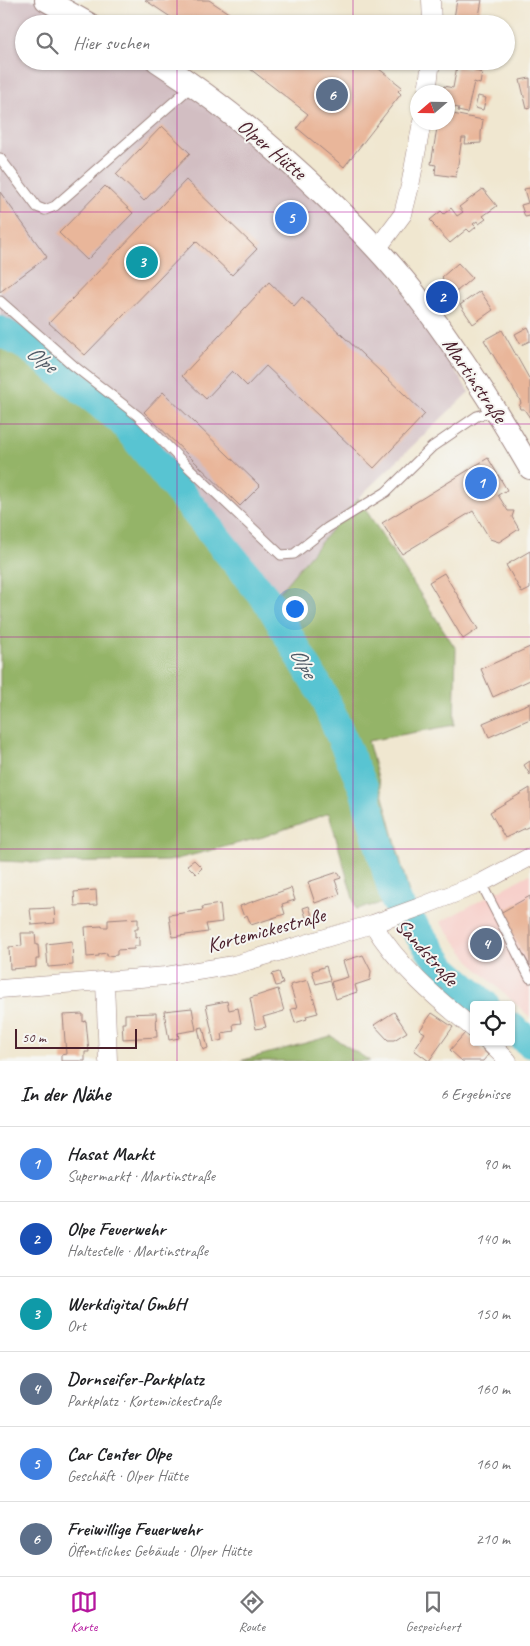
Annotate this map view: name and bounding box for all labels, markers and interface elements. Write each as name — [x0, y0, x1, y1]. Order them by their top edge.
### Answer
search box — [15, 15, 515, 70]
icon: search — [33, 29, 61, 57]
text: Hier suchen — [73, 31, 149, 55]
pin: 6 — [316, 76, 348, 114]
north arrow — [410, 85, 455, 130]
street label: Olper Hütte — [232, 113, 313, 187]
pin: 5 — [275, 199, 307, 237]
pin: 3 — [126, 243, 158, 281]
pin: 2 — [426, 278, 458, 316]
street label: Martinstraße — [437, 332, 514, 430]
water label: Olpe — [21, 338, 65, 381]
pin: 1 — [465, 464, 497, 502]
your location — [282, 596, 308, 622]
water label: Olpe — [283, 642, 325, 686]
street label: Kortemickestraße — [204, 901, 330, 958]
street label: Sandstraße — [390, 913, 466, 993]
pin: 4 — [470, 925, 502, 963]
map controls — [470, 1001, 515, 1046]
button: locate — [470, 1001, 515, 1046]
scale bar — [15, 1026, 138, 1049]
text: 50 m — [22, 1029, 46, 1046]
text: In der Nähe — [20, 1081, 110, 1107]
text: 6 Ergebnisse — [441, 1084, 510, 1104]
text: Hasat Markt — [67, 1142, 154, 1166]
text: 1 — [32, 1154, 40, 1174]
text: 90 m — [483, 1154, 510, 1174]
text: Supermarkt · Martinstraße — [67, 1166, 215, 1186]
text: Olpe Feuerwehr — [67, 1217, 165, 1241]
text: 2 — [32, 1229, 40, 1249]
text: 140 m — [476, 1229, 510, 1249]
text: Haltestelle · Martinstraße — [67, 1241, 208, 1261]
text: Werkdigital GmbH — [67, 1292, 186, 1316]
text: 3 — [32, 1304, 40, 1324]
text: 150 m — [476, 1304, 510, 1324]
text: Ort — [67, 1316, 86, 1336]
text: Dornseifer-Parkplatz — [67, 1367, 204, 1391]
text: 4 — [32, 1379, 40, 1399]
text: 160 m — [476, 1379, 510, 1399]
text: Parkplatz · Kortemickestraße — [67, 1391, 221, 1411]
text: Car Center Olpe — [67, 1442, 171, 1466]
text: 5 — [33, 1454, 39, 1474]
text: 160 m — [476, 1454, 510, 1474]
text: Geschäft · Olper Hütte — [67, 1466, 188, 1486]
text: Freiwillige Feuerwehr — [67, 1517, 202, 1541]
text: 6 — [32, 1529, 40, 1549]
text: 210 m — [476, 1529, 510, 1549]
text: Öffentliches Gebäude · Olper Hütte — [67, 1541, 251, 1561]
tab: Karte — [70, 1588, 98, 1635]
tab: Route — [238, 1588, 266, 1635]
tab: Gespeichert — [406, 1588, 460, 1635]

